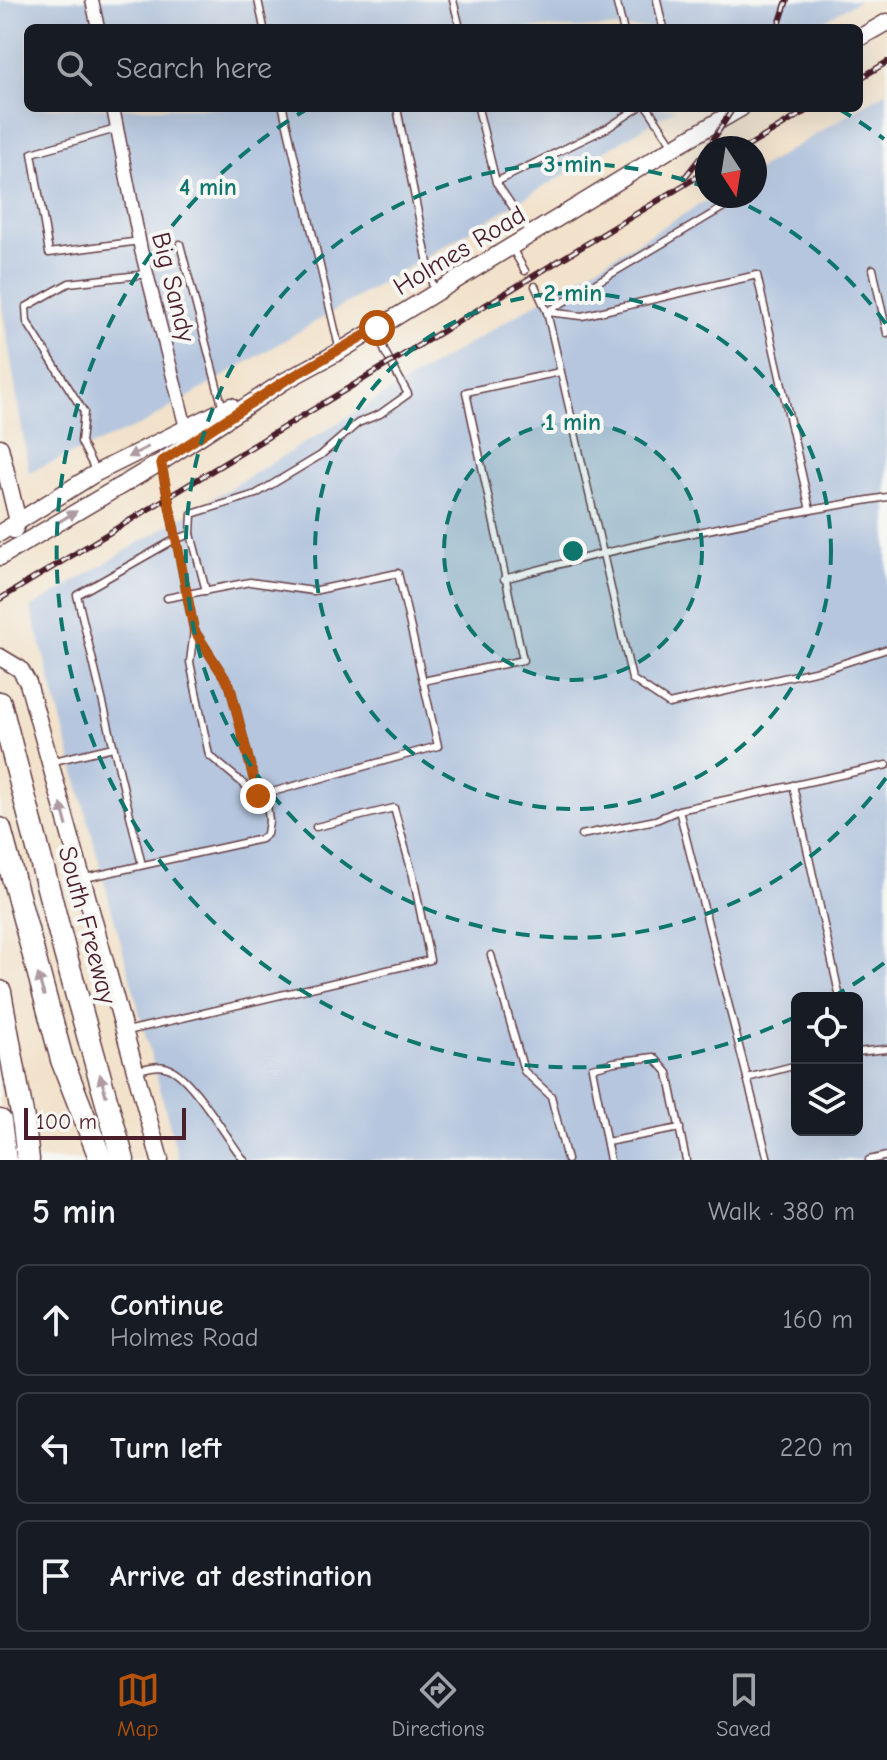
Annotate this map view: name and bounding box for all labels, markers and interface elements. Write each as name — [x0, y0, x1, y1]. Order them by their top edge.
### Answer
search box — [24, 24, 863, 112]
icon: search — [52, 46, 96, 90]
text: Search here — [116, 51, 272, 86]
north arrow — [695, 136, 767, 208]
text: 3 min — [544, 150, 602, 178]
text: 4 min — [179, 173, 237, 201]
street label: Holmes Road — [388, 200, 531, 302]
street label: Big Sandy — [145, 229, 201, 346]
text: 2 min — [544, 279, 602, 307]
route start — [359, 310, 395, 346]
text: 1 min — [545, 408, 601, 436]
one-way arrow — [126, 446, 149, 459]
one-way arrow — [56, 510, 78, 524]
centre of rings — [559, 537, 587, 565]
route end — [240, 778, 276, 814]
one-way arrow — [57, 802, 70, 826]
street label: South Freeway — [52, 843, 123, 1008]
one-way arrow — [34, 973, 47, 997]
map controls — [791, 992, 863, 1136]
button: locate — [791, 992, 863, 1064]
button: layers — [791, 1064, 863, 1136]
one-way arrow — [96, 1072, 109, 1096]
scale bar — [24, 1104, 186, 1140]
text: 100 m — [36, 1109, 97, 1135]
text: 5 min — [32, 1192, 116, 1232]
text: Walk · 380 m — [708, 1197, 855, 1227]
text: Continue — [110, 1288, 224, 1323]
icon: ahead — [34, 1298, 78, 1342]
text: 160 m — [783, 1305, 853, 1335]
text: Holmes Road — [110, 1323, 258, 1353]
icon: left — [34, 1426, 78, 1470]
text: Turn left — [110, 1431, 222, 1466]
text: 220 m — [780, 1433, 853, 1463]
icon: arrive — [34, 1554, 78, 1598]
text: Arrive at destination — [110, 1559, 372, 1594]
tab: Map — [116, 1668, 160, 1742]
tab: Directions — [392, 1668, 485, 1742]
tab: Saved — [716, 1668, 771, 1742]

